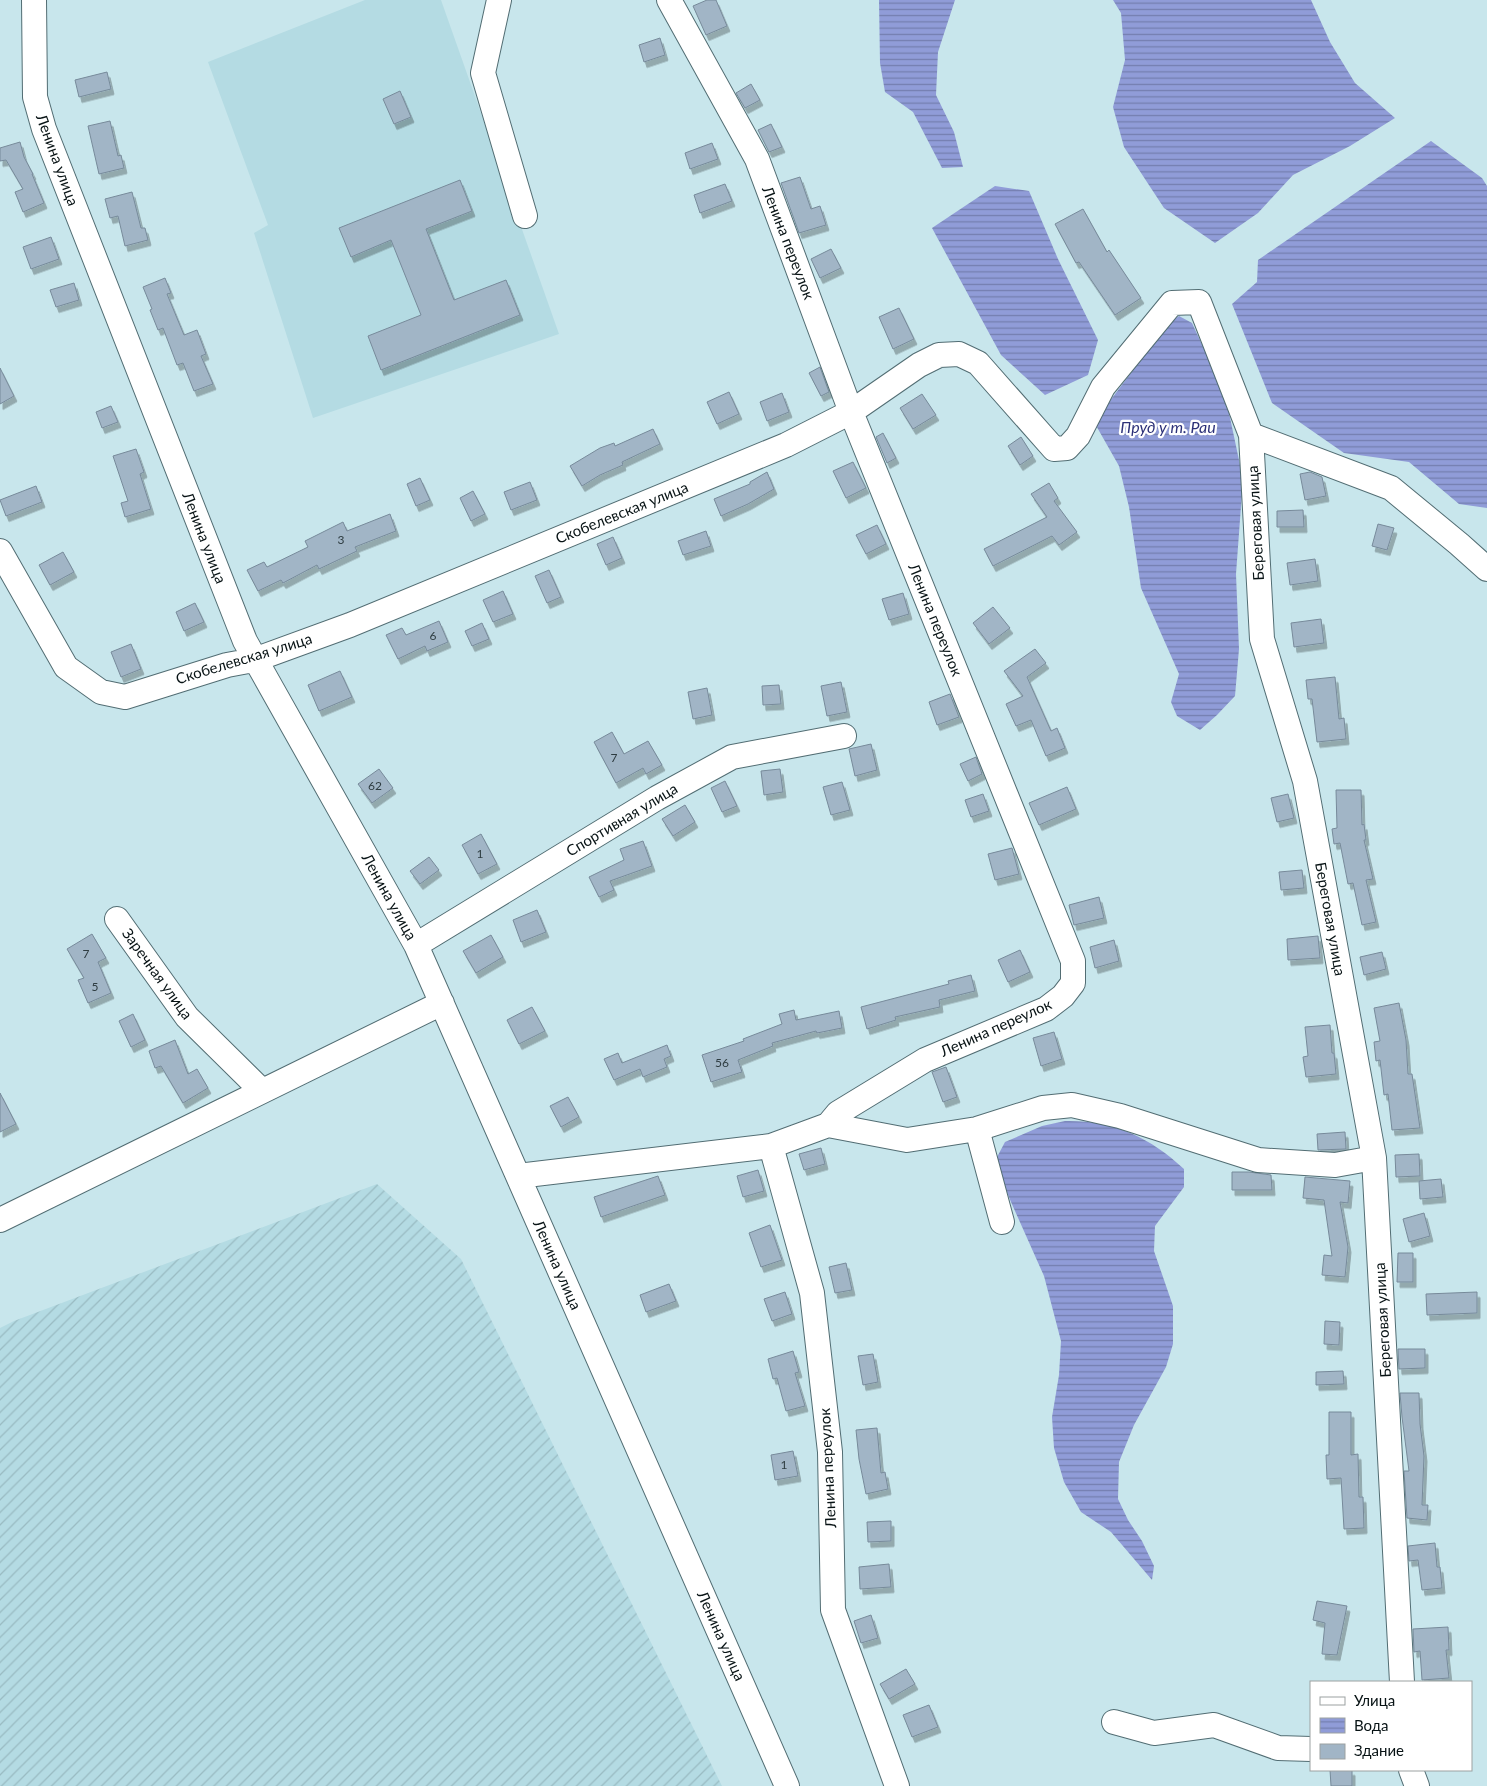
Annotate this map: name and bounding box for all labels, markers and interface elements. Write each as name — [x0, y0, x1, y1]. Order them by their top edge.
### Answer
street label: Ленина улица — [33, 110, 83, 208]
street label: Ленина переулок — [759, 182, 819, 302]
water label: Пруд у т. Раи — [1120, 417, 1216, 436]
street label: Береговая улица — [1243, 465, 1267, 581]
street label: Скобелевская улица — [553, 477, 691, 547]
street label: Ленина улица — [179, 489, 231, 586]
house number: 3 — [338, 532, 345, 547]
street label: Ленина переулок — [905, 560, 967, 679]
house number: 6 — [430, 628, 437, 643]
street label: Скобелевская улица — [173, 629, 314, 687]
house number: 7 — [611, 750, 618, 765]
house number: 62 — [368, 778, 382, 793]
street label: Спортивная улица — [562, 779, 681, 860]
house number: 1 — [477, 846, 484, 861]
street label: Ленина улица — [358, 849, 421, 943]
street label: Береговая улица — [1312, 861, 1350, 977]
street label: Заречная улица — [119, 924, 197, 1022]
house number: 7 — [83, 946, 90, 961]
house number: 5 — [92, 979, 99, 994]
street label: Ленина переулок — [936, 994, 1054, 1060]
house number: 56 — [715, 1055, 729, 1070]
street label: Ленина улица — [530, 1216, 586, 1312]
street label: Береговая улица — [1370, 1262, 1394, 1378]
street label: Ленина переулок — [815, 1407, 839, 1529]
house number: 1 — [781, 1457, 788, 1472]
street label: Ленина улица — [694, 1587, 750, 1683]
legend — [1310, 1681, 1472, 1771]
text: Улица — [1354, 1691, 1395, 1709]
text: Вода — [1354, 1716, 1389, 1734]
text: Здание — [1354, 1741, 1404, 1759]

